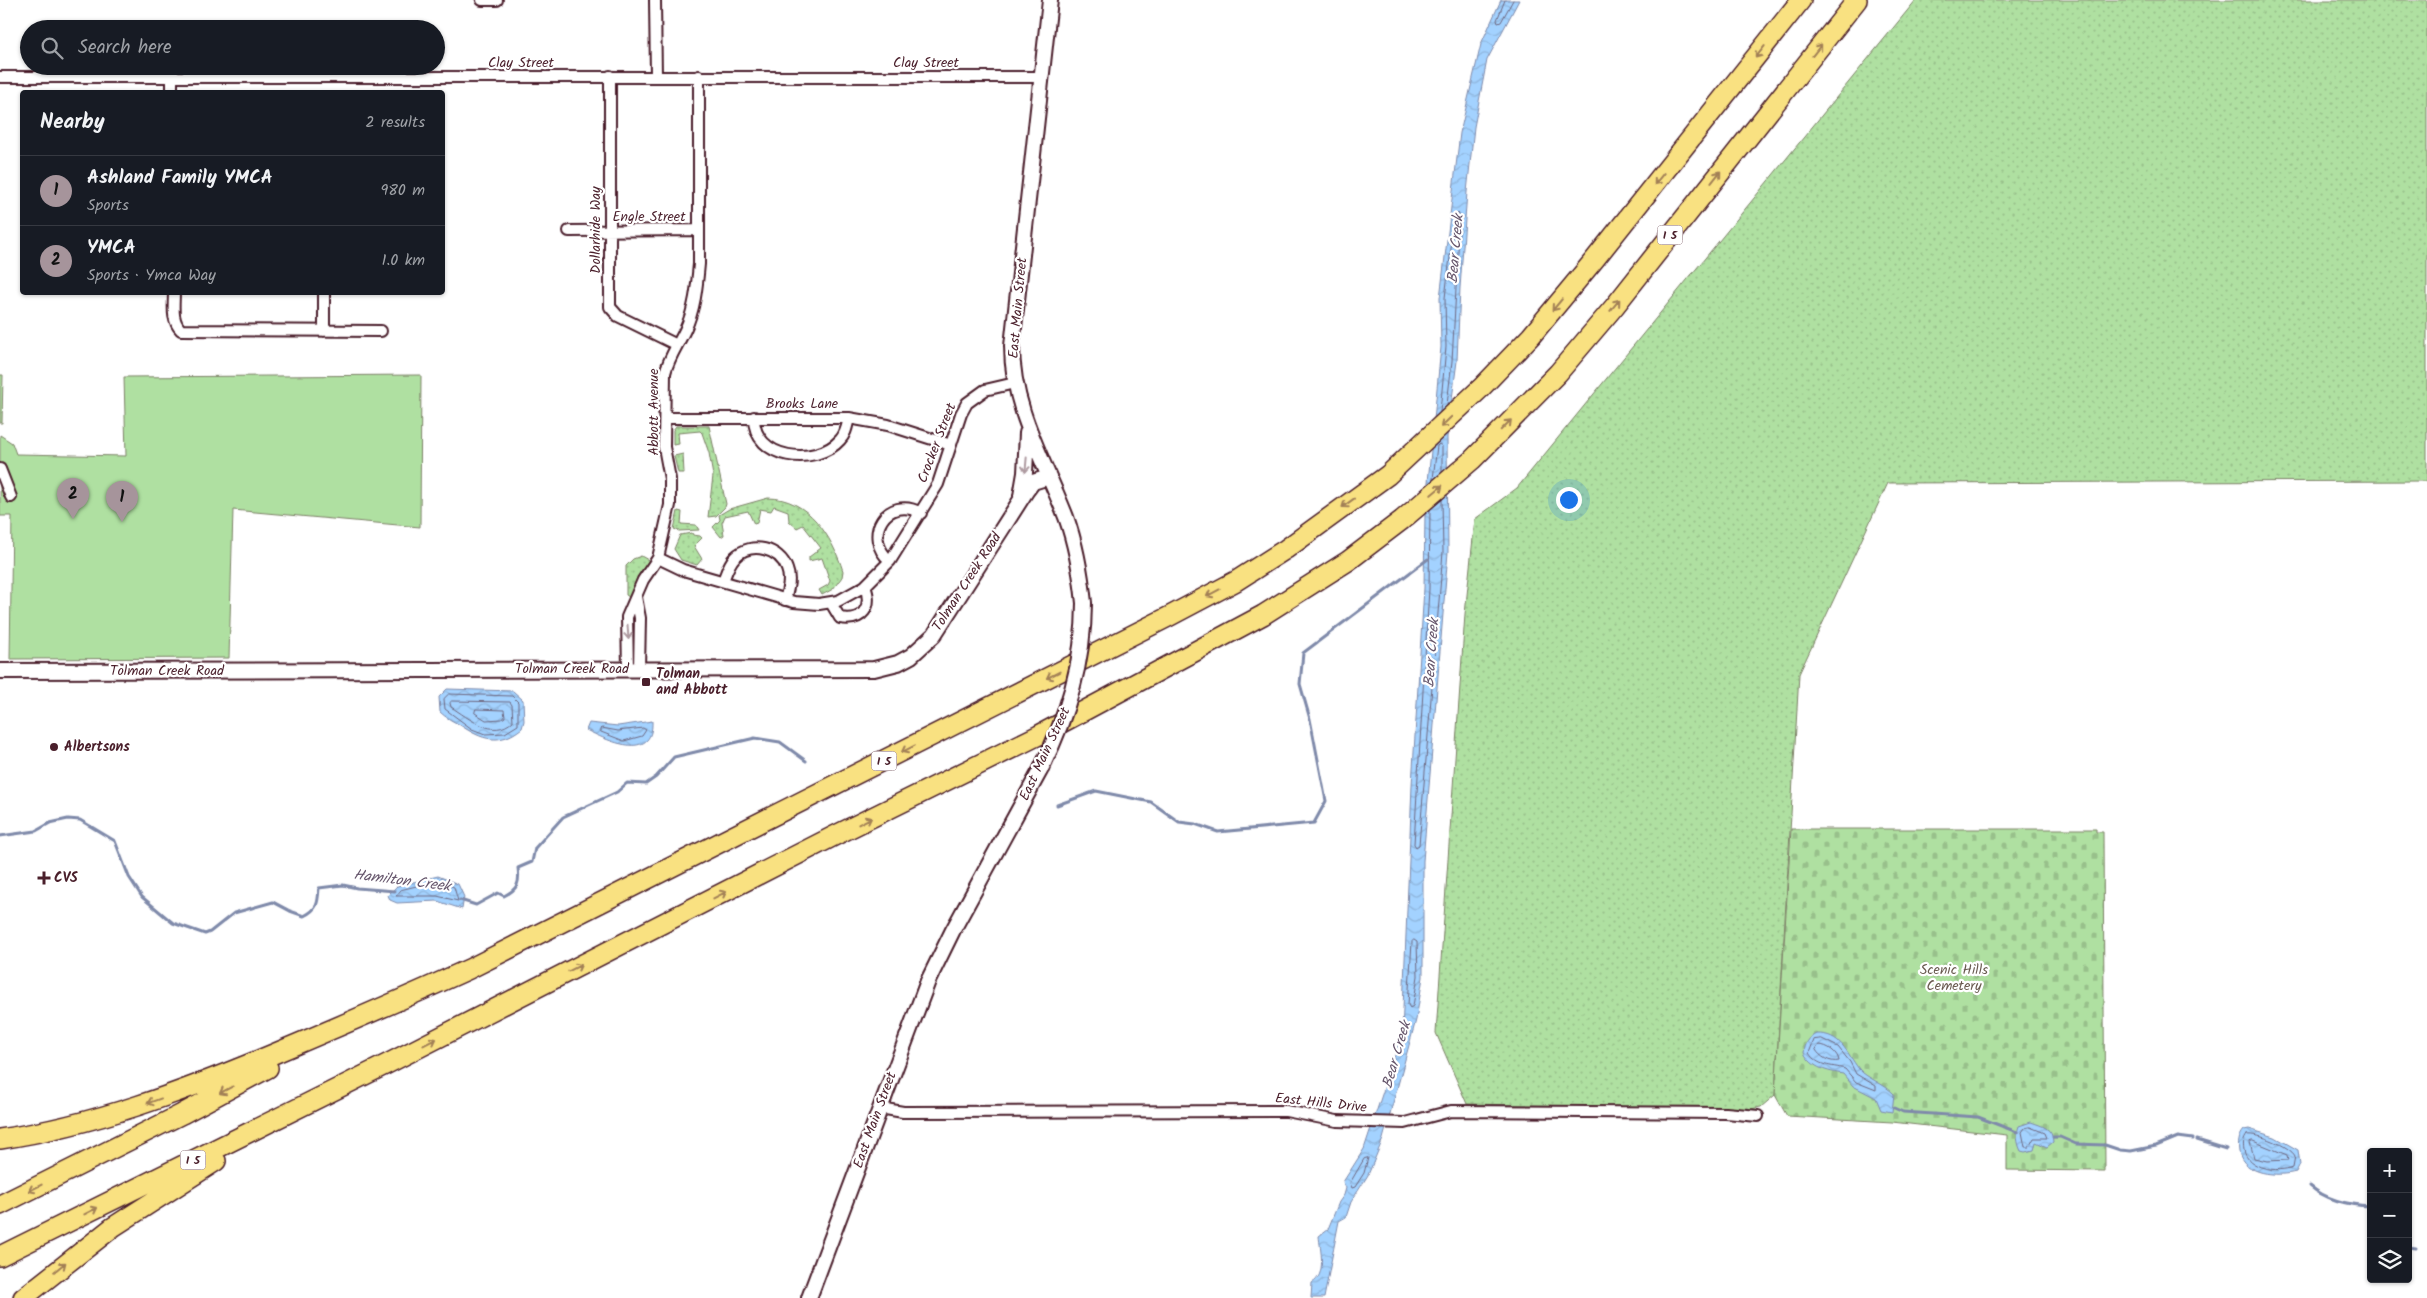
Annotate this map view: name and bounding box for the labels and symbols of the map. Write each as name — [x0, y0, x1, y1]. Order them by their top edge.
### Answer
one-way arrow — [1812, 44, 1823, 57]
one-way arrow — [1755, 45, 1766, 58]
street label: Clay Street — [488, 52, 555, 74]
street label: Clay Street — [893, 52, 960, 74]
one-way arrow — [1711, 171, 1722, 184]
one-way arrow — [1654, 172, 1665, 185]
street label: Dollarhide Way — [585, 186, 607, 274]
street label: Engle Street — [612, 206, 686, 228]
water label: Bear Creek — [1441, 212, 1471, 284]
road number: I 5 — [1658, 226, 1682, 244]
street label: East Main Street — [1003, 256, 1033, 359]
one-way arrow — [1610, 298, 1621, 311]
one-way arrow — [1551, 299, 1562, 312]
street label: Abbott Avenue — [643, 368, 665, 456]
street label: Brooks Lane — [766, 393, 839, 415]
street label: Crocker Street — [912, 399, 963, 486]
one-way arrow — [1440, 416, 1453, 428]
one-way arrow — [1500, 419, 1512, 431]
one-way arrow — [1021, 456, 1031, 472]
pin: 2 — [57, 478, 89, 519]
pin: 1 — [106, 481, 138, 522]
one-way arrow — [1431, 485, 1444, 496]
your location — [1556, 487, 1582, 513]
one-way arrow — [1342, 498, 1356, 508]
street label: Tolman Creek Road — [927, 527, 1008, 636]
one-way arrow — [1206, 588, 1221, 598]
water label: Bear Creek — [1418, 616, 1447, 688]
one-way arrow — [623, 623, 632, 639]
street label: Tolman Creek Road — [515, 658, 630, 680]
street label: Tolman Creek Road — [110, 660, 225, 682]
place label: Tolman and Abbott — [656, 663, 728, 701]
one-way arrow — [1046, 670, 1061, 680]
marker: Tolman and Abbott — [640, 676, 652, 688]
street label: East Main Street — [1014, 703, 1077, 805]
place label: Albertsons — [64, 736, 130, 758]
marker: Albertsons — [48, 741, 60, 753]
one-way arrow — [901, 745, 916, 754]
road number: I 5 — [872, 751, 896, 770]
one-way arrow — [857, 816, 872, 826]
water label: Hamilton Creek — [352, 863, 454, 899]
place label: CVS — [54, 867, 78, 889]
marker: CVS — [38, 872, 50, 884]
one-way arrow — [712, 890, 727, 899]
park label: Scenic Hills Cemetery — [1920, 959, 1988, 997]
one-way arrow — [567, 963, 582, 973]
water label: Bear Creek — [1376, 1017, 1419, 1091]
one-way arrow — [422, 1037, 437, 1046]
street label: East Main Street — [847, 1068, 903, 1171]
one-way arrow — [219, 1085, 234, 1095]
street label: East Hills Drive — [1274, 1087, 1369, 1119]
one-way arrow — [147, 1097, 162, 1106]
road number: I 5 — [180, 1150, 206, 1170]
one-way arrow — [28, 1184, 43, 1193]
one-way arrow — [83, 1205, 98, 1215]
one-way arrow — [54, 1261, 67, 1273]

